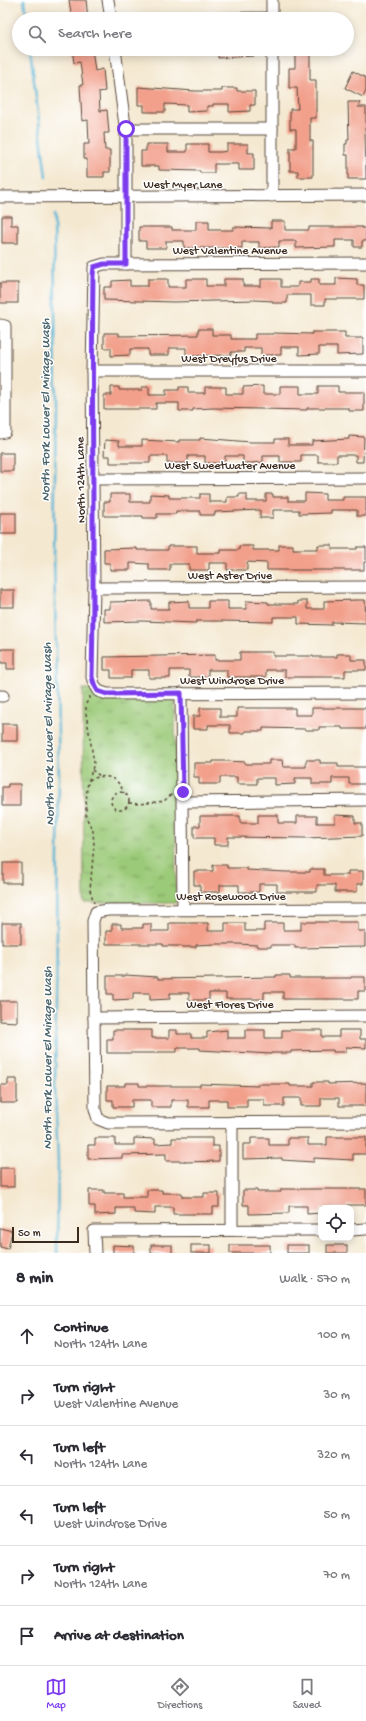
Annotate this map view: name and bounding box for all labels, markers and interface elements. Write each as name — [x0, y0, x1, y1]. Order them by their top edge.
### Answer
search box — [12, 12, 354, 56]
icon: search — [26, 23, 48, 45]
text: Search here — [58, 25, 132, 43]
route start — [117, 120, 135, 138]
street label: West Myer Lane — [143, 179, 223, 193]
street label: West Valentine Avenue — [173, 245, 288, 259]
water label: North Fork Lower El Mirage Wash — [39, 317, 54, 501]
street label: West Dreyfus Drive — [181, 353, 278, 367]
street label: North 124th Lane — [74, 436, 90, 523]
street label: West Sweetwater Avenue — [165, 460, 296, 474]
street label: West Aster Drive — [188, 570, 273, 584]
water label: North Fork Lower El Mirage Wash — [40, 641, 59, 826]
street label: West Windrose Drive — [180, 675, 285, 689]
route end — [174, 783, 192, 801]
street label: West Rosewood Drive — [176, 891, 287, 905]
water label: North Fork Lower El Mirage Wash — [41, 965, 56, 1149]
street label: West Flores Drive — [186, 999, 275, 1013]
map controls — [318, 1205, 354, 1241]
button: locate — [318, 1205, 354, 1241]
scale bar — [12, 1225, 79, 1244]
text: 50 m — [18, 1228, 40, 1240]
text: 8 min — [16, 1269, 53, 1289]
text: Walk · 570 m — [280, 1272, 350, 1287]
text: Continue — [54, 1319, 108, 1337]
icon: ahead — [16, 1325, 38, 1347]
text: 100 m — [318, 1328, 350, 1343]
text: North 124th Lane — [54, 1337, 147, 1352]
text: Turn right — [54, 1379, 114, 1397]
icon: right — [16, 1385, 38, 1407]
text: 30 m — [324, 1388, 350, 1403]
text: West Valentine Avenue — [54, 1397, 178, 1412]
text: Turn left — [54, 1439, 105, 1457]
icon: left — [16, 1445, 38, 1467]
text: 320 m — [317, 1448, 350, 1463]
text: North 124th Lane — [54, 1457, 147, 1472]
text: Turn left — [54, 1499, 105, 1517]
icon: left — [16, 1505, 38, 1527]
text: 50 m — [323, 1508, 350, 1523]
text: West Windrose Drive — [54, 1517, 167, 1532]
text: Turn right — [54, 1559, 114, 1577]
icon: right — [16, 1565, 38, 1587]
text: 70 m — [324, 1568, 350, 1583]
text: North 124th Lane — [54, 1577, 147, 1592]
icon: arrive — [16, 1625, 38, 1647]
text: Arrive at destination — [54, 1627, 184, 1645]
tab: Map — [45, 1676, 67, 1712]
tab: Directions — [158, 1676, 202, 1712]
tab: Saved — [293, 1676, 321, 1712]

